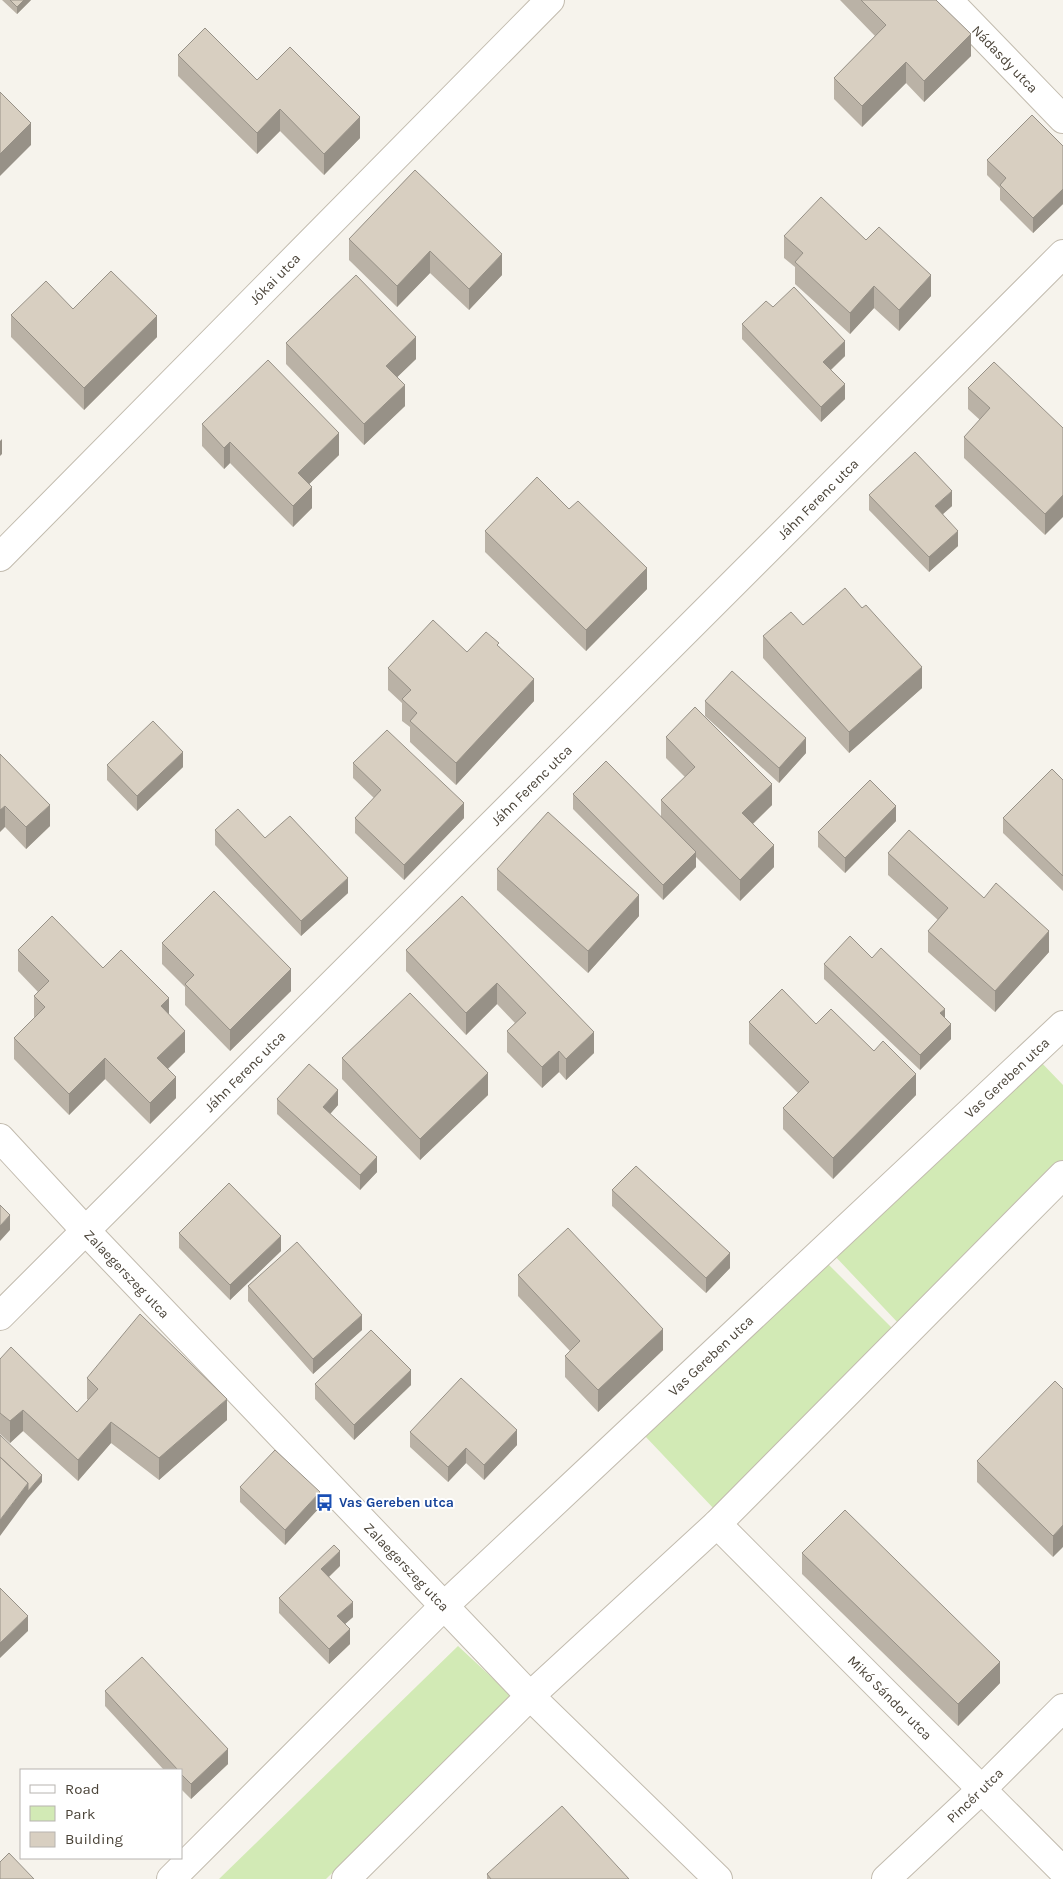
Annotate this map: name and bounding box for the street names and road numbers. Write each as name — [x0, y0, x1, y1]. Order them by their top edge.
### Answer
street label: Nádasdy utca — [968, 22, 1042, 96]
street label: Jókai utca — [246, 250, 304, 308]
street label: Jáhn Ferenc utca — [774, 455, 862, 543]
street label: Jáhn Ferenc utca — [487, 741, 575, 829]
street label: Jáhn Ferenc utca — [201, 1027, 289, 1116]
street label: Vas Gereben utca — [961, 1034, 1053, 1122]
street label: Zalaegerszeg utca — [81, 1226, 173, 1322]
street label: Vas Gereben utca — [665, 1312, 757, 1400]
street label: Zalaegerszeg utca — [360, 1519, 453, 1615]
street label: Mikó Sándor utca — [844, 1652, 936, 1743]
street label: Pincér utca — [943, 1764, 1007, 1826]

